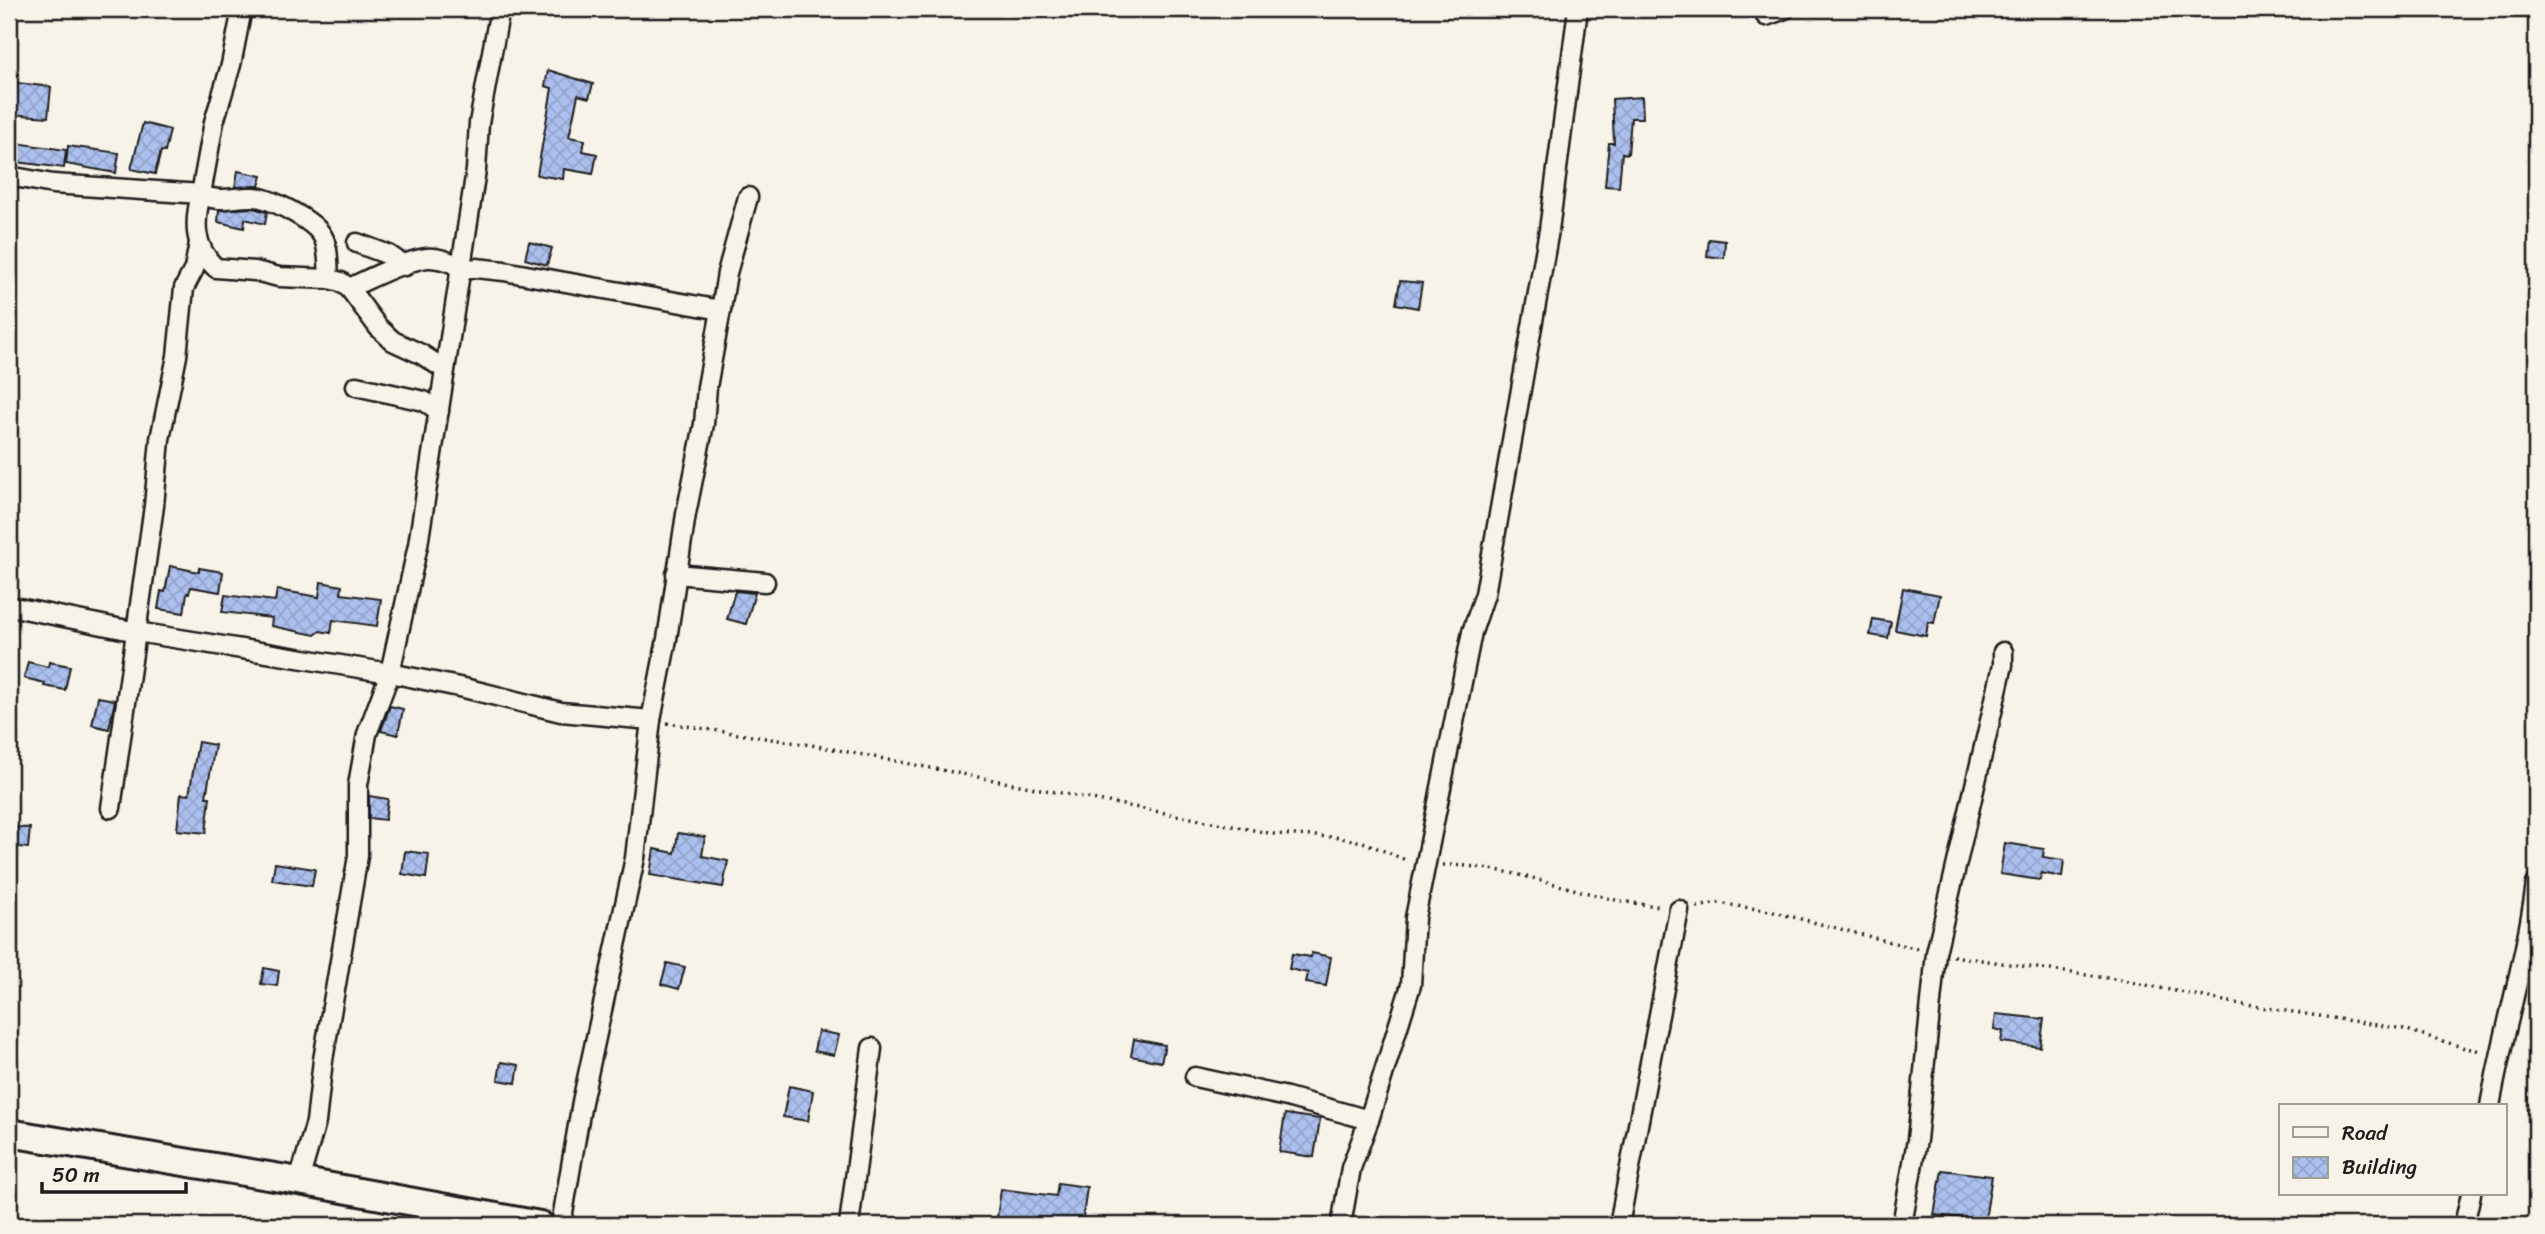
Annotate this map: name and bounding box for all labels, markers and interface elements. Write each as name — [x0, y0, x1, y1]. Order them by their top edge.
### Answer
legend — [2279, 1104, 2506, 1196]
text: Road — [2342, 1114, 2389, 1152]
text: Building — [2342, 1148, 2418, 1186]
scale bar — [42, 1150, 186, 1194]
text: 50 m — [52, 1156, 100, 1194]

